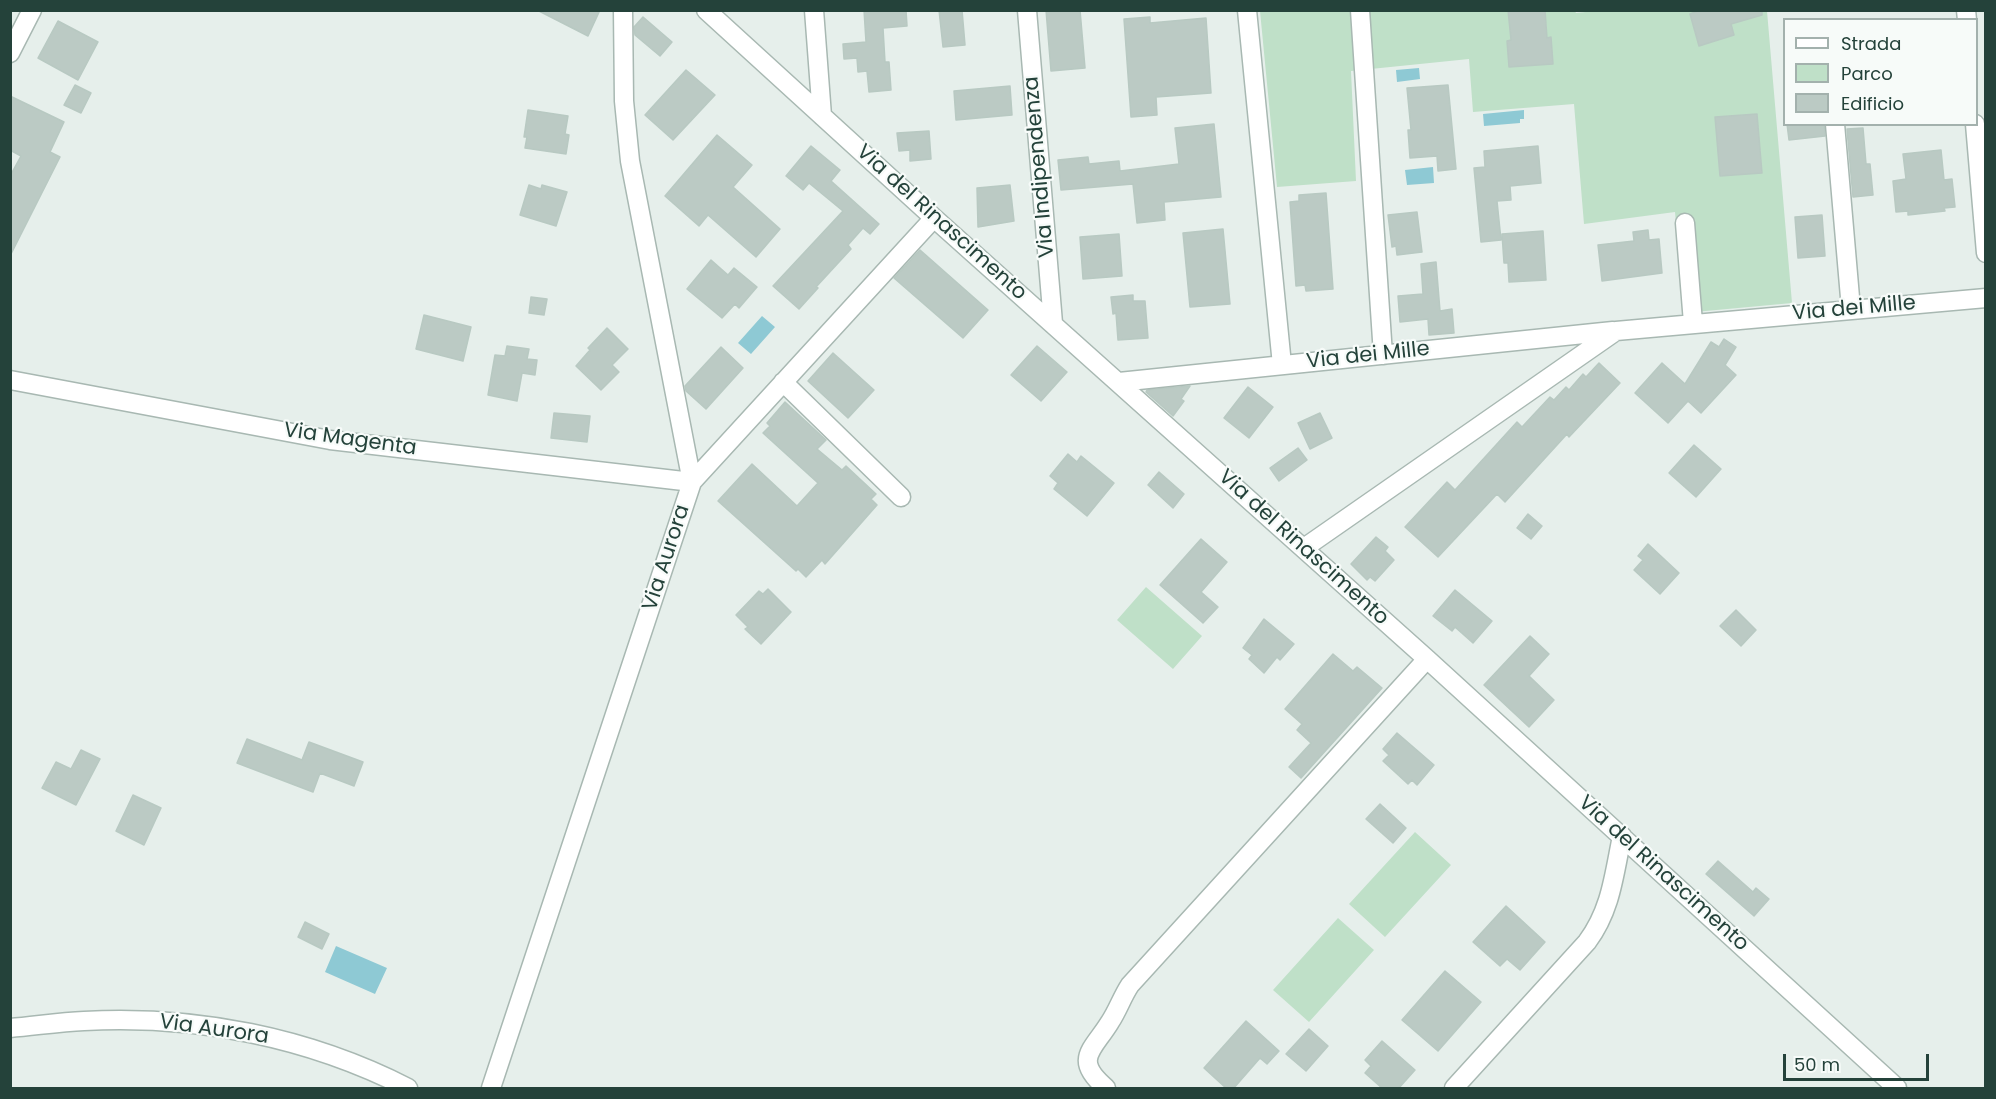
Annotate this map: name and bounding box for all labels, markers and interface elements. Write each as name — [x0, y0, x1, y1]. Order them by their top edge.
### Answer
legend — [1783, 18, 1978, 126]
text: Strada — [1841, 31, 1901, 56]
text: Parco — [1841, 61, 1893, 86]
street label: Via Indipendenza — [1020, 75, 1060, 259]
text: Edificio — [1841, 91, 1904, 116]
street label: Via del Rinascimento — [851, 140, 1031, 306]
street label: Via dei Mille — [1791, 291, 1917, 327]
street label: Via dei Mille — [1305, 337, 1431, 375]
street label: Via Magenta — [282, 418, 418, 462]
street label: Via del Rinascimento — [1213, 465, 1393, 631]
street label: Via Aurora — [638, 502, 696, 614]
street label: Via del Rinascimento — [1573, 791, 1753, 957]
street label: Via Aurora — [158, 1010, 270, 1050]
scale bar — [1786, 1042, 1932, 1080]
text: 50 m — [1794, 1052, 1840, 1077]

